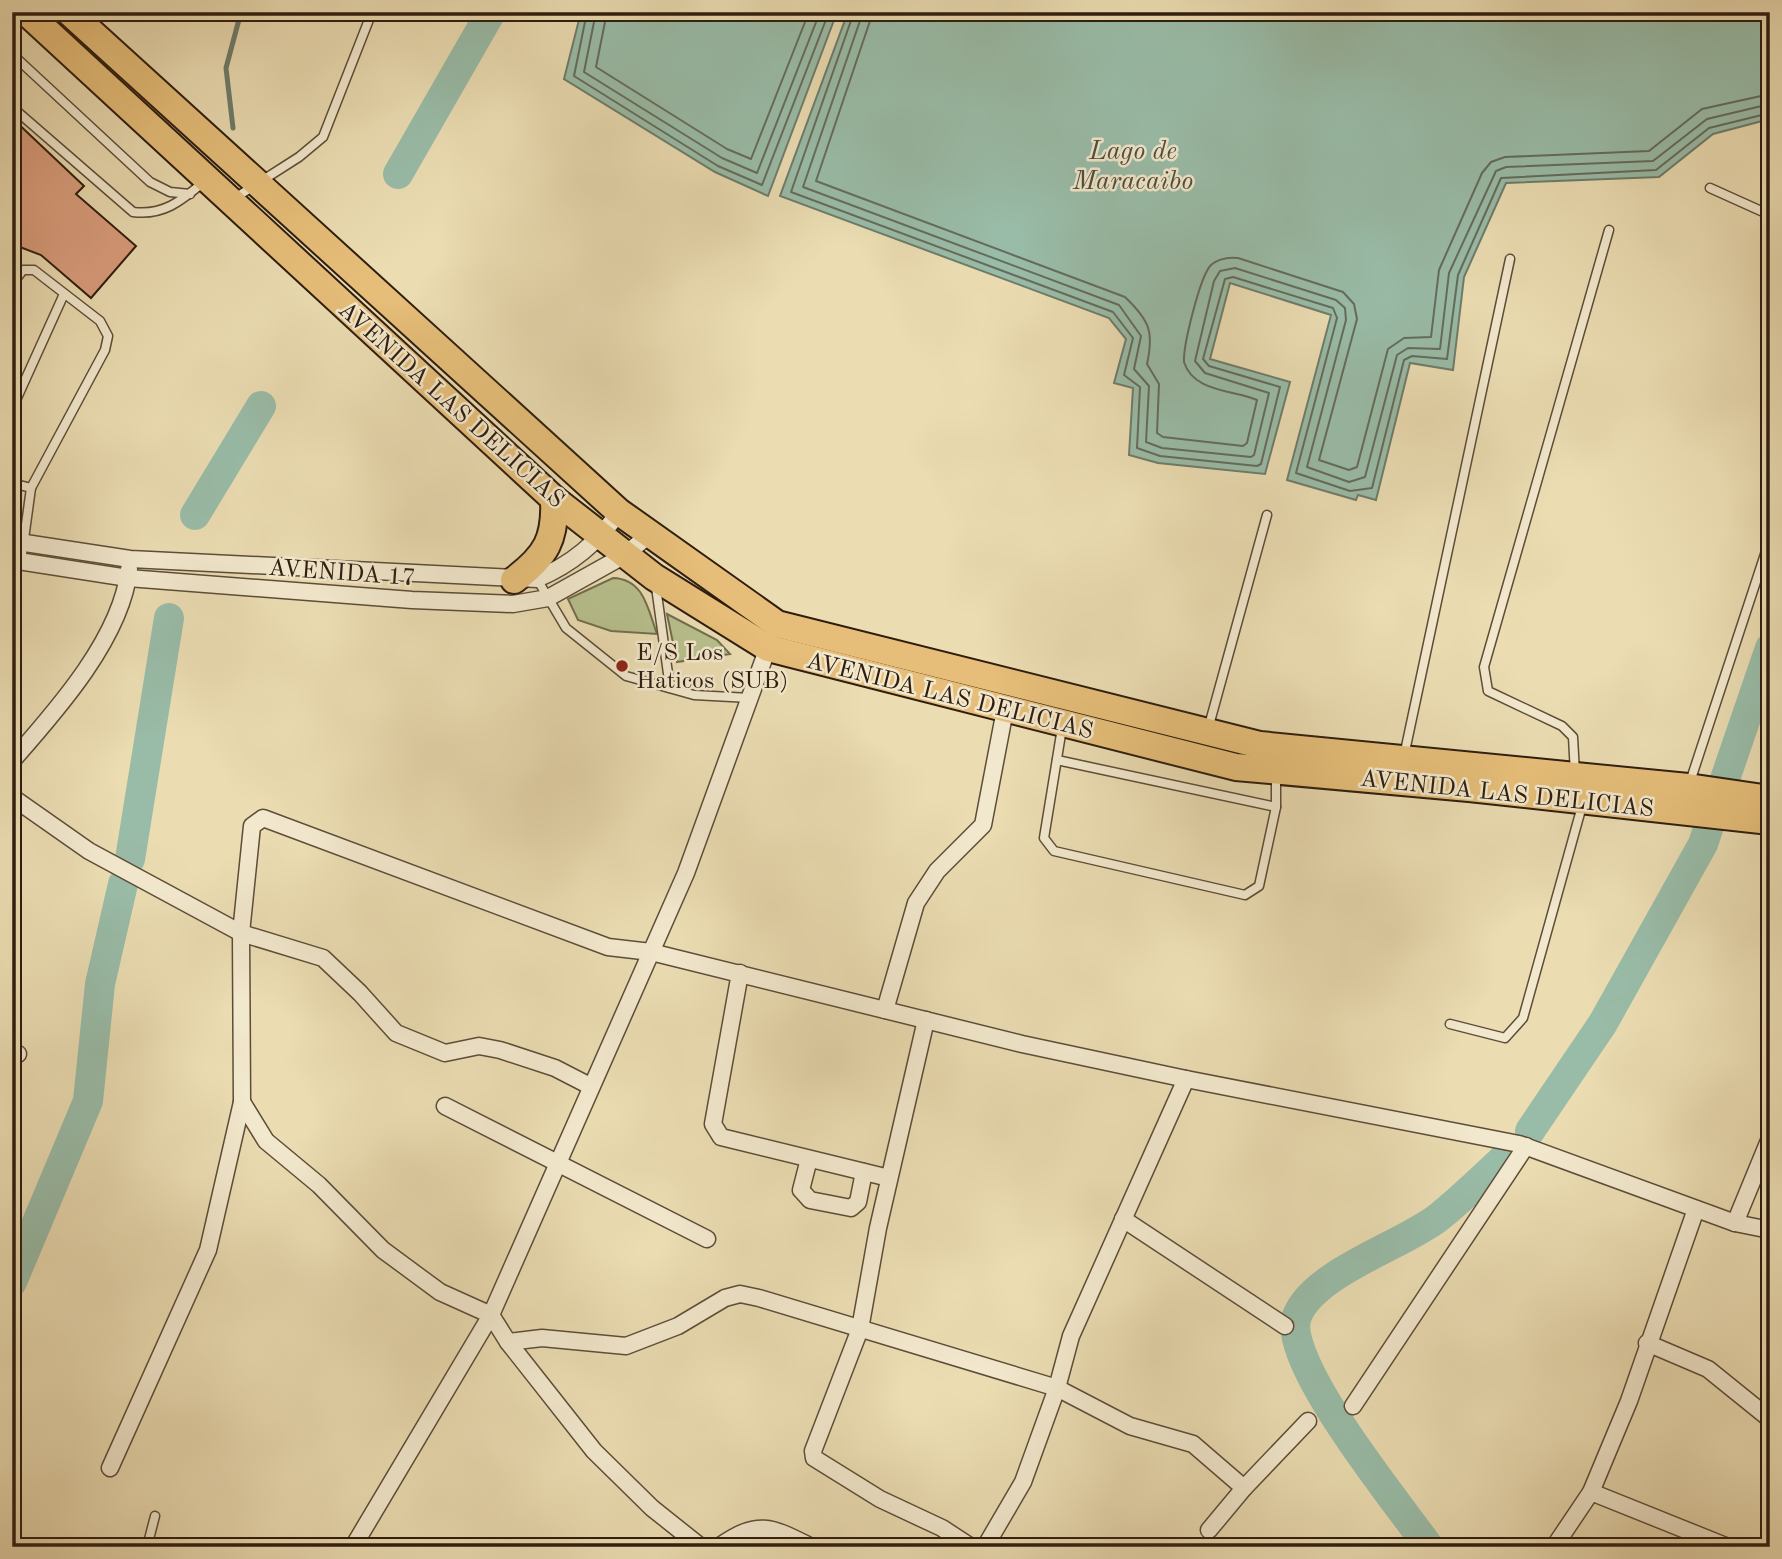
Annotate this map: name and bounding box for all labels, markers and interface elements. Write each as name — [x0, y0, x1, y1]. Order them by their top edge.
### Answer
water label: Lago de Maracaibo — [1072, 139, 1193, 195]
street label: AVENIDA LAS DELICIAS — [333, 298, 568, 513]
street label: AVENIDA 17 — [267, 557, 416, 591]
place label: E/S Los Haticos (SUB) — [636, 642, 789, 694]
street label: AVENIDA LAS DELICIAS — [803, 650, 1096, 744]
marker: E/S Los Haticos (SUB) — [614, 658, 630, 674]
street label: AVENIDA LAS DELICIAS — [1359, 768, 1655, 822]

